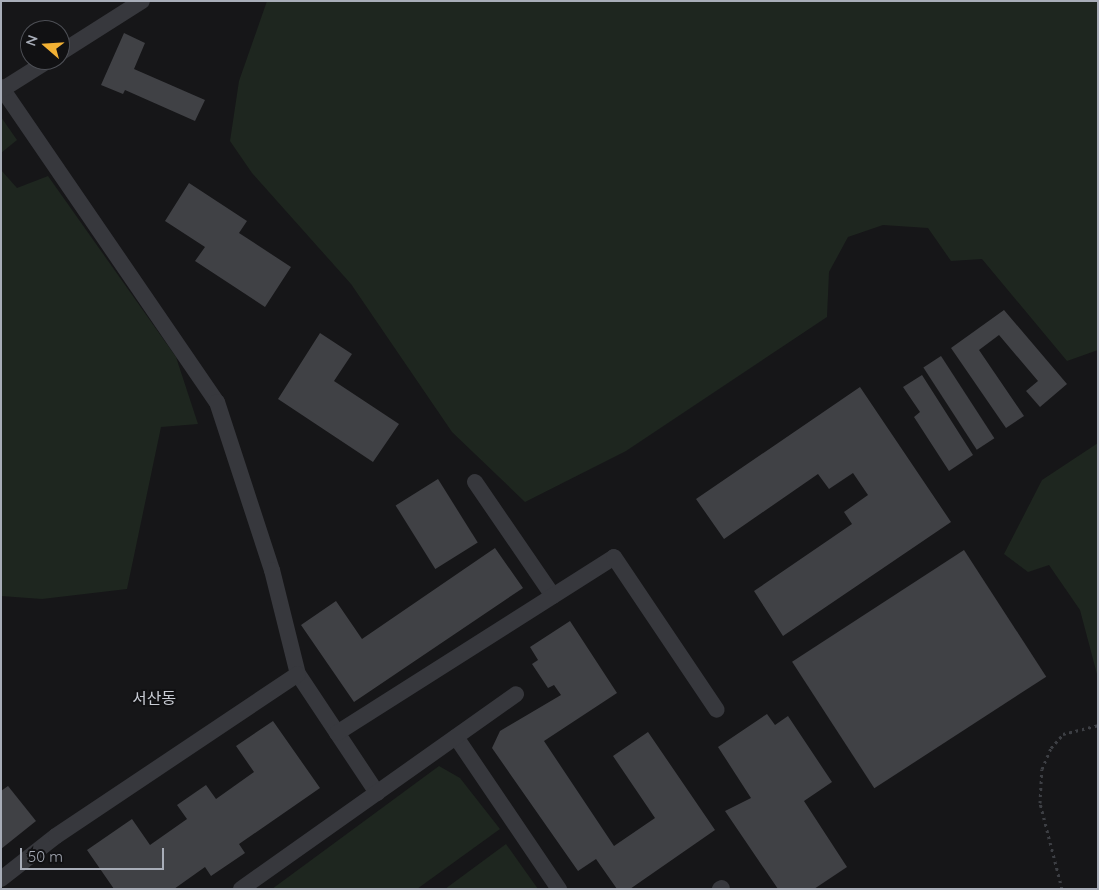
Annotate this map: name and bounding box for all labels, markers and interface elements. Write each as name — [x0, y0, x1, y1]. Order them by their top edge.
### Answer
north arrow — [20, 20, 70, 70]
text: N — [22, 33, 42, 48]
district label: 서산동 — [132, 688, 176, 708]
scale bar — [22, 838, 166, 870]
text: 50 m — [28, 847, 63, 866]

